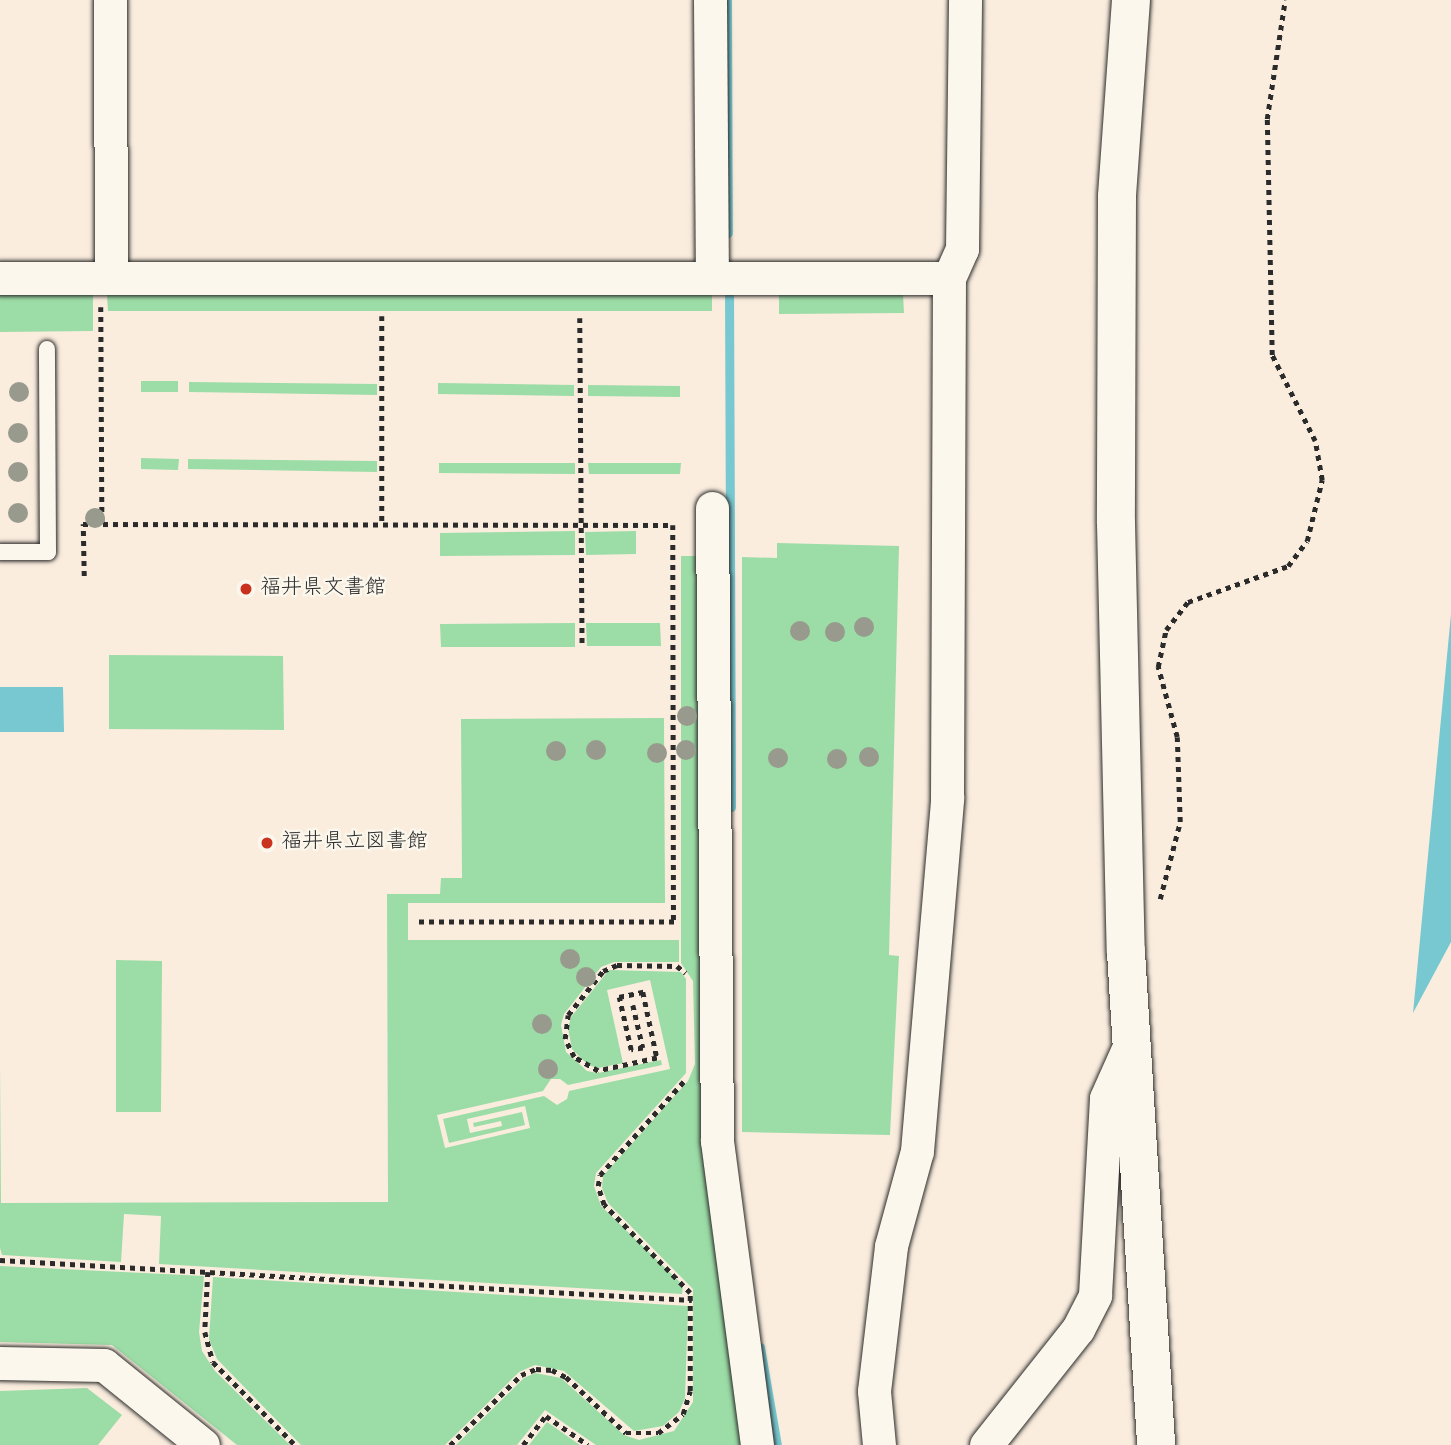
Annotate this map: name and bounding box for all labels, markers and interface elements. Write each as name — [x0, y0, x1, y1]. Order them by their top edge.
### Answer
place label: 福井県文書館 — [260, 576, 386, 602]
marker: 福井県文書館 — [238, 581, 254, 597]
place label: 福井県立図書館 — [281, 830, 428, 856]
marker: 福井県立図書館 — [259, 835, 275, 851]

